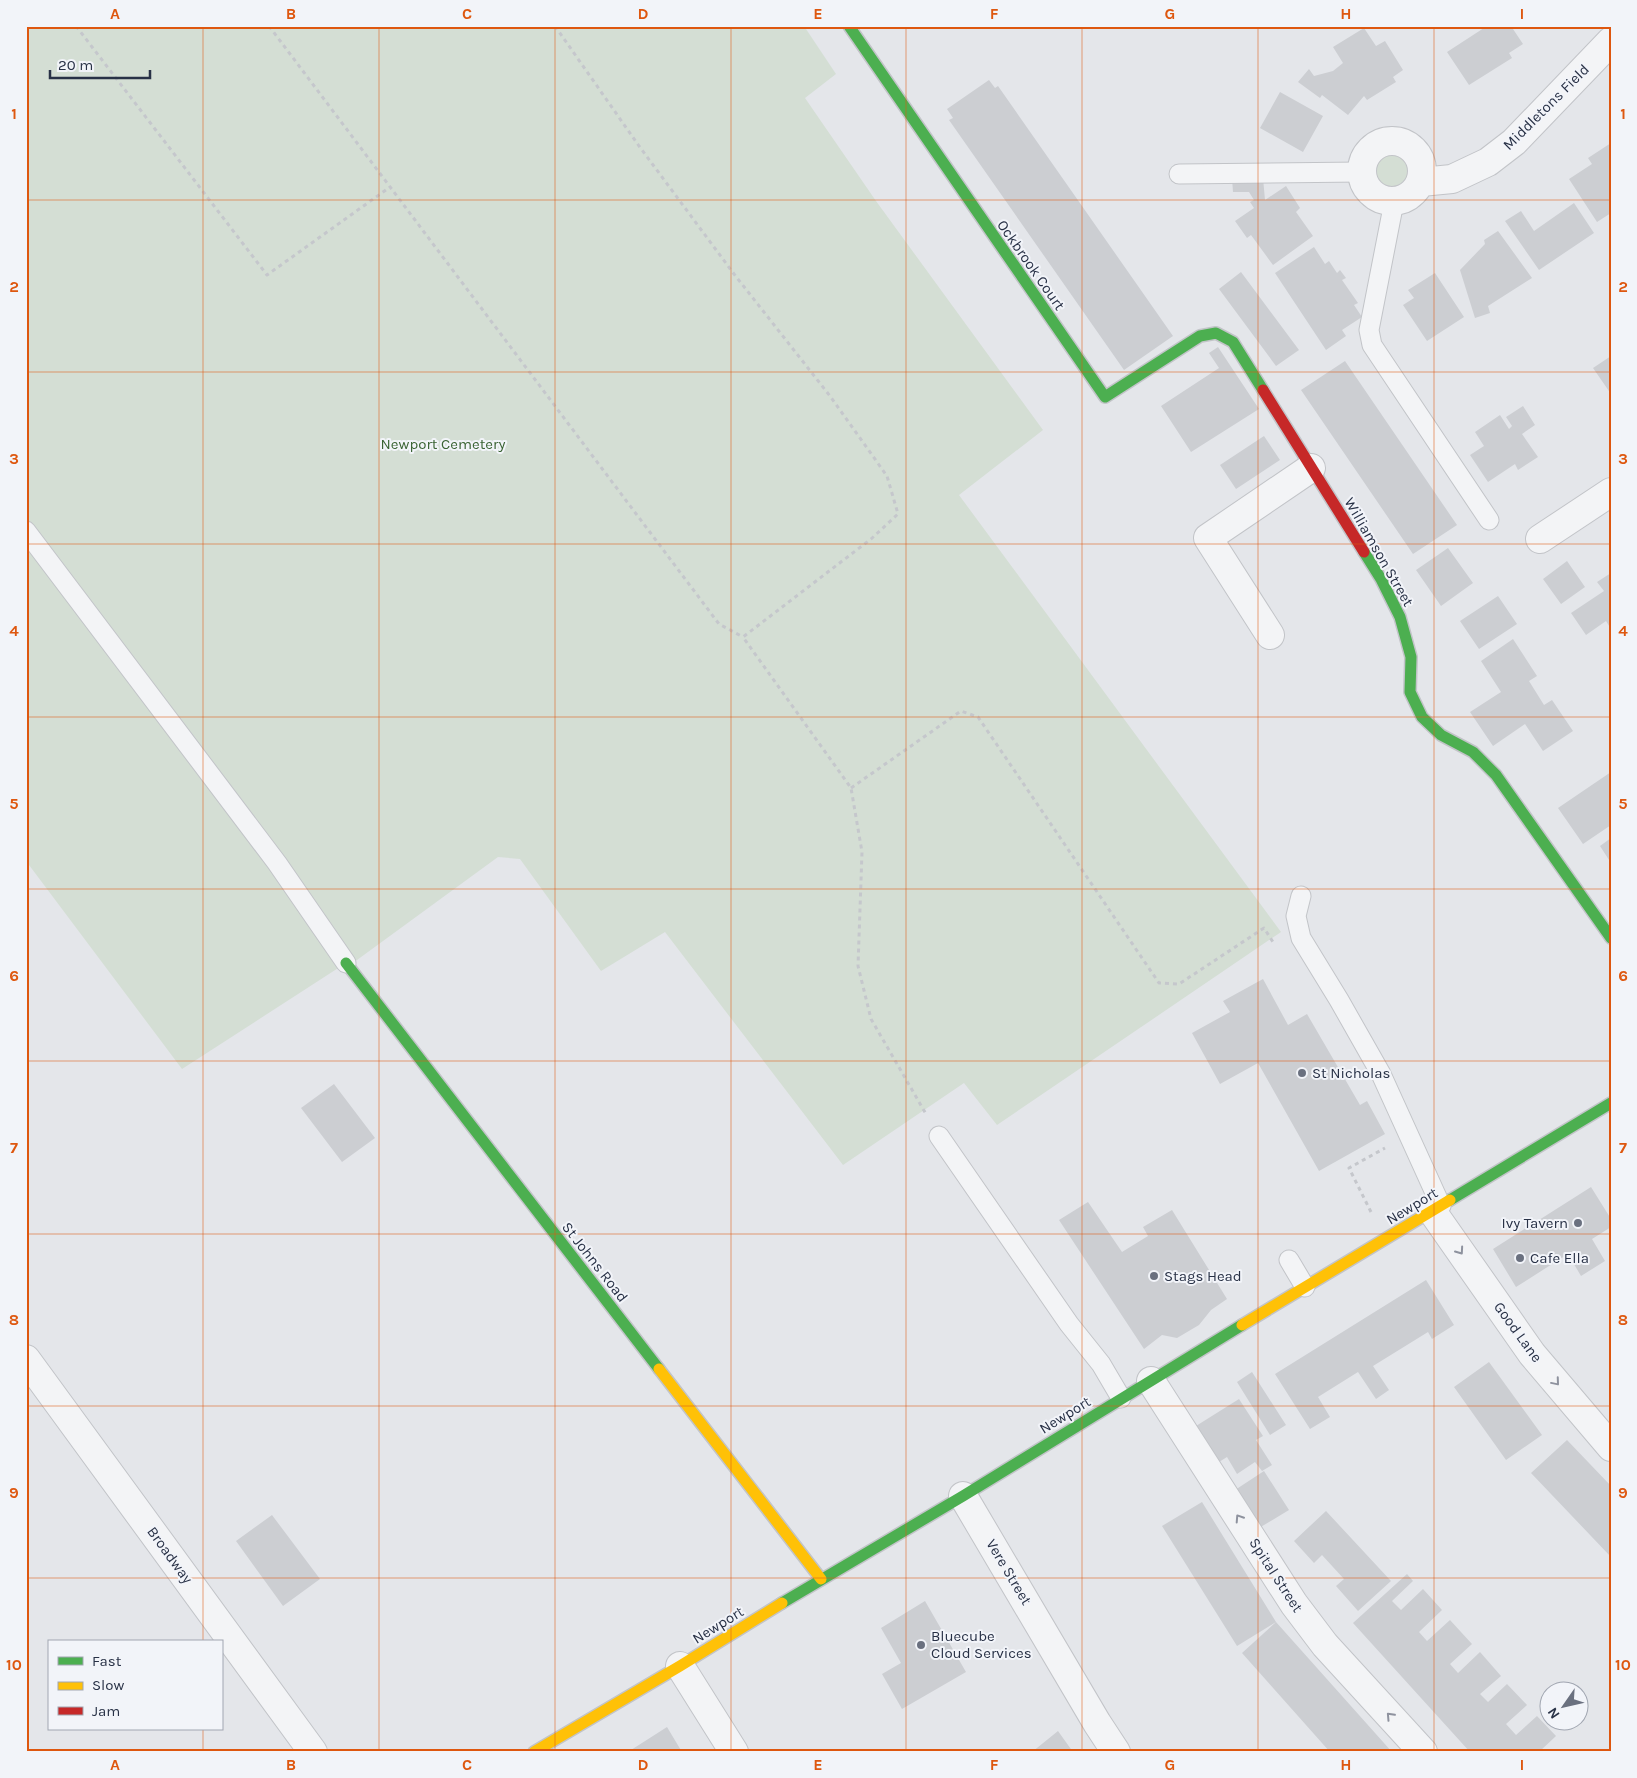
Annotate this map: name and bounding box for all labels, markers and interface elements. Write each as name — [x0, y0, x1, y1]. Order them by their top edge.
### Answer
text: A — [110, 4, 120, 23]
text: B — [286, 4, 296, 23]
text: C — [462, 4, 472, 23]
text: D — [638, 4, 649, 23]
text: E — [813, 4, 823, 23]
text: F — [990, 4, 999, 23]
text: G — [1165, 4, 1175, 23]
text: H — [1340, 4, 1352, 23]
text: I — [1520, 4, 1524, 23]
scale bar — [50, 48, 150, 80]
text: 20 m — [58, 56, 93, 74]
street label: Middletons Field — [1499, 60, 1593, 154]
text: 1 — [11, 104, 17, 123]
text: 1 — [1620, 104, 1626, 123]
street label: Ockbrook Court — [993, 216, 1069, 314]
text: 2 — [9, 277, 19, 296]
text: 2 — [1618, 277, 1628, 296]
park label: Newport Cemetery — [381, 435, 505, 453]
text: 3 — [9, 449, 19, 468]
text: 3 — [1618, 449, 1628, 468]
street label: Williamson Street — [1340, 494, 1418, 610]
text: 4 — [9, 621, 19, 640]
text: 4 — [1618, 621, 1628, 640]
text: 5 — [9, 794, 19, 813]
text: 5 — [1618, 794, 1628, 813]
text: 6 — [9, 966, 19, 985]
text: 6 — [1618, 966, 1628, 985]
place label: St Nicholas — [1312, 1064, 1390, 1082]
marker: St Nicholas — [1296, 1067, 1308, 1079]
text: 7 — [10, 1138, 18, 1157]
text: 7 — [1619, 1138, 1627, 1157]
street label: Newport — [1383, 1183, 1441, 1228]
place label: Ivy Tavern — [1502, 1214, 1568, 1232]
marker: Ivy Tavern — [1572, 1217, 1584, 1229]
street label: St Johns Road — [558, 1218, 632, 1306]
one-way arrow — [1454, 1245, 1463, 1255]
place label: Cafe Ella — [1530, 1249, 1589, 1267]
marker: Cafe Ella — [1514, 1252, 1526, 1264]
place label: Stags Head — [1164, 1267, 1242, 1285]
marker: Stags Head — [1148, 1270, 1160, 1282]
street label: Good Lane — [1490, 1298, 1546, 1366]
text: 8 — [9, 1310, 19, 1329]
text: 8 — [1618, 1310, 1628, 1329]
one-way arrow — [1550, 1377, 1559, 1386]
street label: Newport — [1036, 1392, 1094, 1438]
text: 9 — [9, 1483, 19, 1502]
text: 9 — [1618, 1483, 1628, 1502]
one-way arrow — [1235, 1515, 1245, 1524]
street label: Broadway — [143, 1523, 197, 1587]
street label: Spital Street — [1245, 1534, 1307, 1616]
street label: Vere Street — [982, 1536, 1036, 1608]
street label: Newport — [689, 1602, 747, 1648]
place label: Bluecube Cloud Services — [931, 1627, 1032, 1662]
marker: Bluecube Cloud Services — [915, 1639, 927, 1651]
legend — [48, 1640, 222, 1730]
text: Fast — [92, 1652, 122, 1670]
text: 10 — [6, 1655, 22, 1674]
text: 10 — [1615, 1655, 1631, 1674]
text: Slow — [92, 1676, 124, 1694]
north arrow — [1540, 1680, 1590, 1730]
text: Jam — [92, 1702, 120, 1720]
text: N — [1544, 1704, 1563, 1722]
one-way arrow — [1387, 1712, 1396, 1721]
text: A — [110, 1755, 120, 1774]
text: B — [286, 1755, 296, 1774]
text: C — [462, 1755, 472, 1774]
text: D — [638, 1755, 649, 1774]
text: E — [813, 1755, 823, 1774]
text: F — [990, 1755, 999, 1774]
text: G — [1165, 1755, 1175, 1774]
text: H — [1340, 1755, 1352, 1774]
text: I — [1520, 1755, 1524, 1774]

